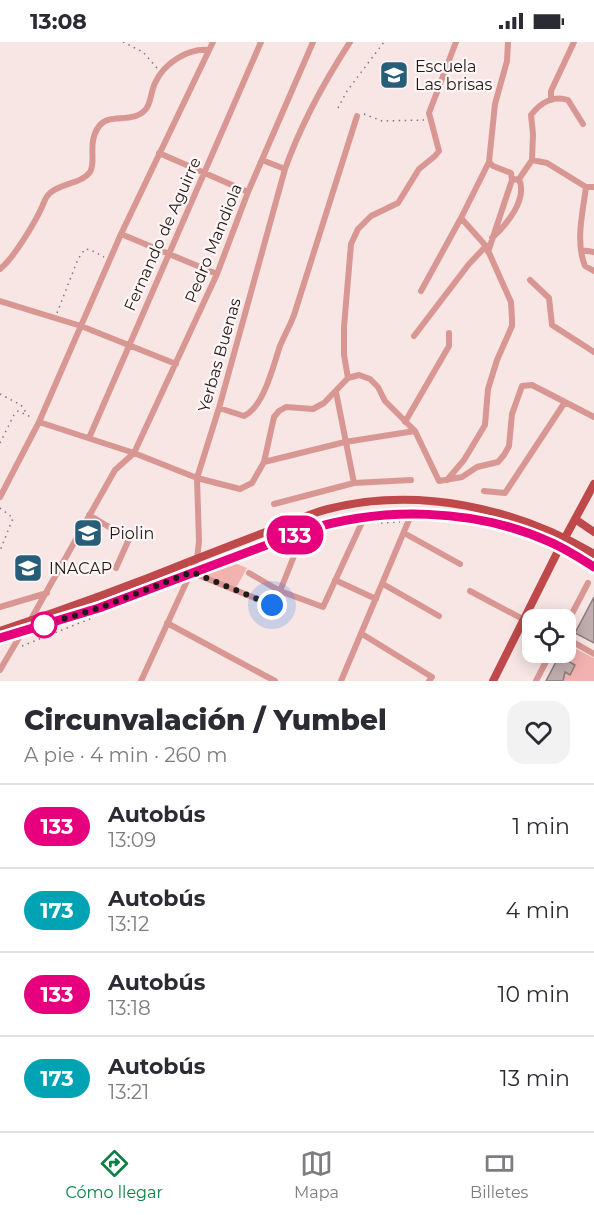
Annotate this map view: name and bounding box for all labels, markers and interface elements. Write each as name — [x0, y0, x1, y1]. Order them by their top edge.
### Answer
text: 13:08 — [30, 8, 87, 35]
place label: Escuela Las brisas — [415, 57, 493, 94]
school or university icon: Escuela Las brisas — [378, 59, 410, 91]
street label: Fernando de Aguirre — [120, 154, 205, 314]
street label: Pedro Mandiola — [181, 181, 246, 305]
street label: Yerbas Buenas — [194, 296, 245, 414]
line badge: 133 — [260, 516, 330, 554]
school or university icon: Piolin — [72, 517, 104, 549]
text: 133 — [279, 523, 312, 548]
place label: Piolin — [109, 524, 154, 543]
school or university icon: INACAP — [12, 552, 44, 584]
place label: INACAP — [49, 559, 112, 578]
your location — [257, 590, 287, 620]
map controls — [522, 609, 576, 663]
button: locate — [522, 609, 576, 663]
unlabelled marker — [31, 612, 57, 638]
button: heart — [507, 701, 570, 764]
text: Circunvalación / Yumbel — [24, 703, 387, 737]
text: A pie · 4 min · 260 m — [24, 743, 227, 767]
text: Autobús — [108, 801, 205, 828]
text: 1 min — [512, 813, 570, 840]
text: 133 — [41, 814, 74, 839]
text: 13:09 — [108, 828, 156, 852]
text: Autobús — [108, 885, 205, 912]
text: 4 min — [506, 897, 570, 924]
text: 173 — [40, 898, 74, 923]
text: 13:12 — [108, 912, 149, 936]
text: Autobús — [108, 969, 205, 996]
text: 10 min — [498, 981, 570, 1008]
text: 133 — [41, 982, 74, 1007]
text: 13:18 — [108, 996, 151, 1020]
text: Autobús — [108, 1053, 205, 1080]
text: 13 min — [500, 1065, 570, 1092]
text: 173 — [40, 1066, 74, 1091]
text: 13:21 — [108, 1080, 149, 1104]
tab: Cómo llegar — [66, 1147, 163, 1202]
tab: Mapa — [294, 1147, 339, 1202]
tab: Billetes — [470, 1147, 528, 1202]

